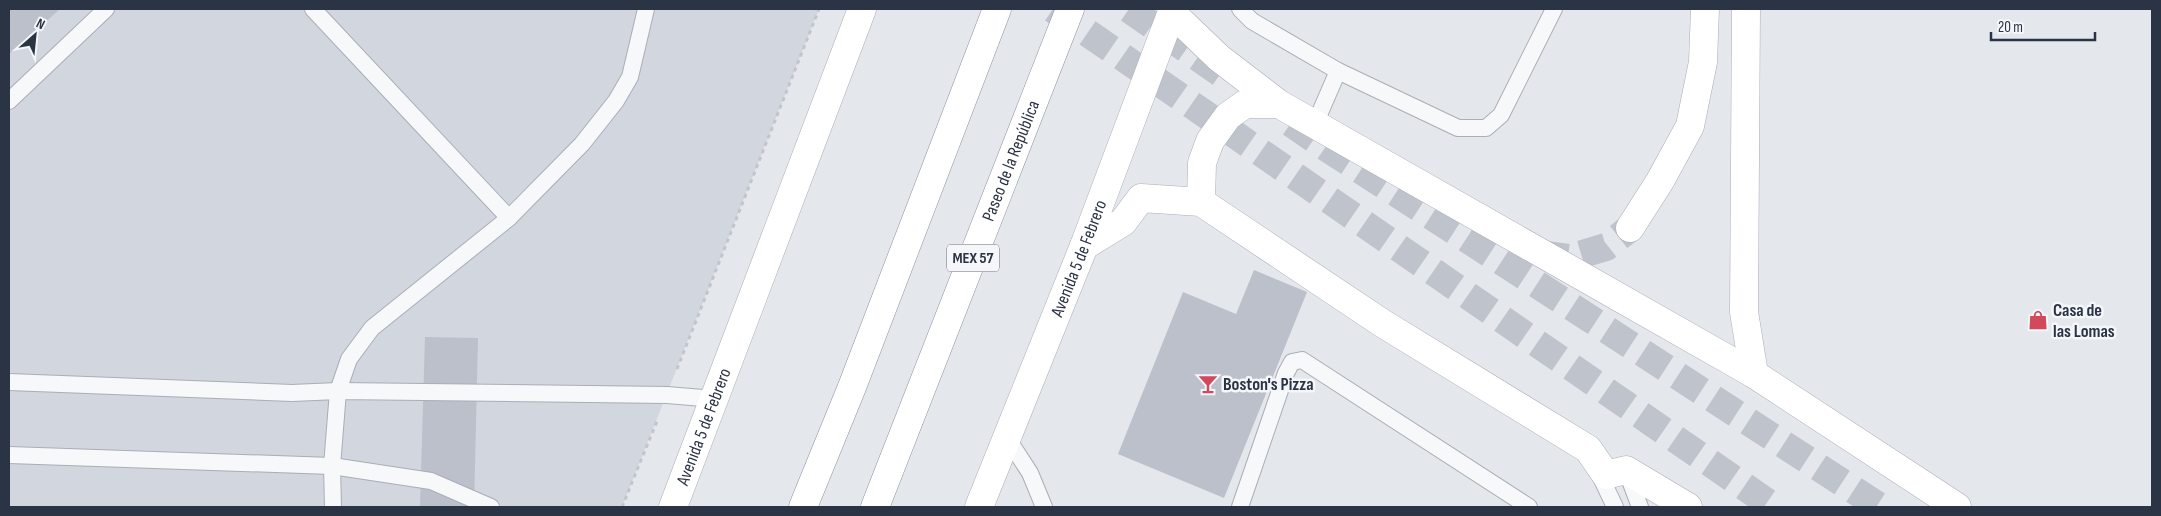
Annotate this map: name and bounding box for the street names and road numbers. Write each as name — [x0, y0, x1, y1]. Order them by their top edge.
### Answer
street label: Paseo de la República — [978, 97, 1044, 224]
street label: Avenida 5 de Febrero — [1046, 197, 1111, 321]
road number: MEX 57 — [947, 244, 999, 272]
street label: Avenida 5 de Febrero — [671, 365, 735, 489]

